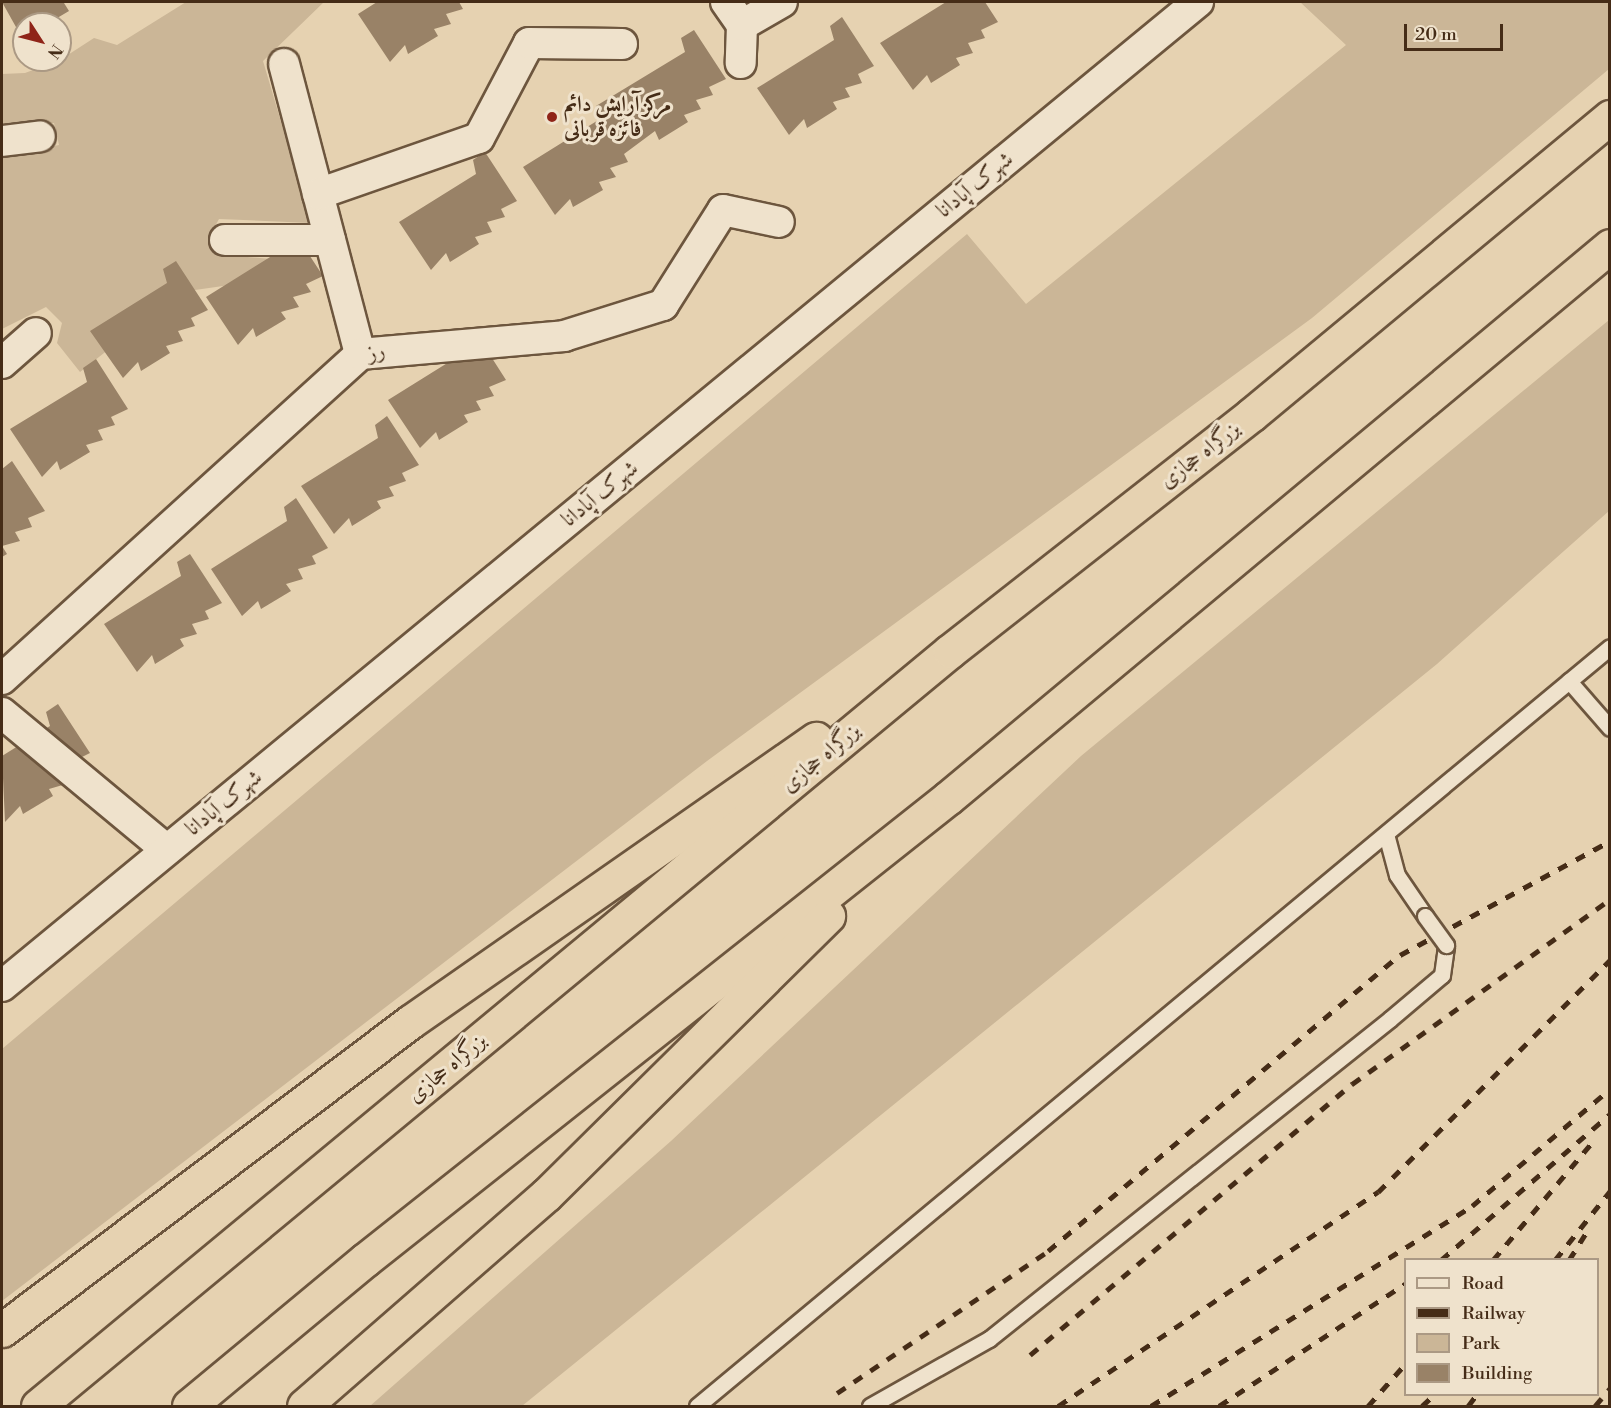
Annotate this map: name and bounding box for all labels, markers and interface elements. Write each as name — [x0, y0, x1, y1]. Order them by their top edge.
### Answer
north arrow — [12, 12, 72, 72]
scale bar — [1407, 12, 1506, 50]
text: 20 m — [1415, 23, 1457, 46]
text: N — [43, 40, 67, 62]
place label: مرکز آرایش دائم فائزه قربانی — [564, 91, 671, 142]
marker: مرکز آرایش دائم فائزه قربانی — [545, 110, 559, 124]
street label: شهرک آپادانا — [931, 146, 1019, 224]
street label: رز — [364, 337, 388, 367]
street label: بزرگراه حجازی — [1154, 415, 1246, 495]
street label: شهرک آپادانا — [556, 455, 644, 533]
street label: بزرگراه حجازی — [776, 717, 866, 799]
street label: شهرک آپادانا — [180, 764, 268, 842]
street label: بزرگراه حجازی — [402, 1027, 492, 1109]
legend — [1404, 1258, 1599, 1396]
text: Road — [1462, 1272, 1504, 1295]
text: Railway — [1462, 1302, 1525, 1325]
text: Park — [1462, 1332, 1499, 1355]
text: Building — [1462, 1362, 1532, 1385]

